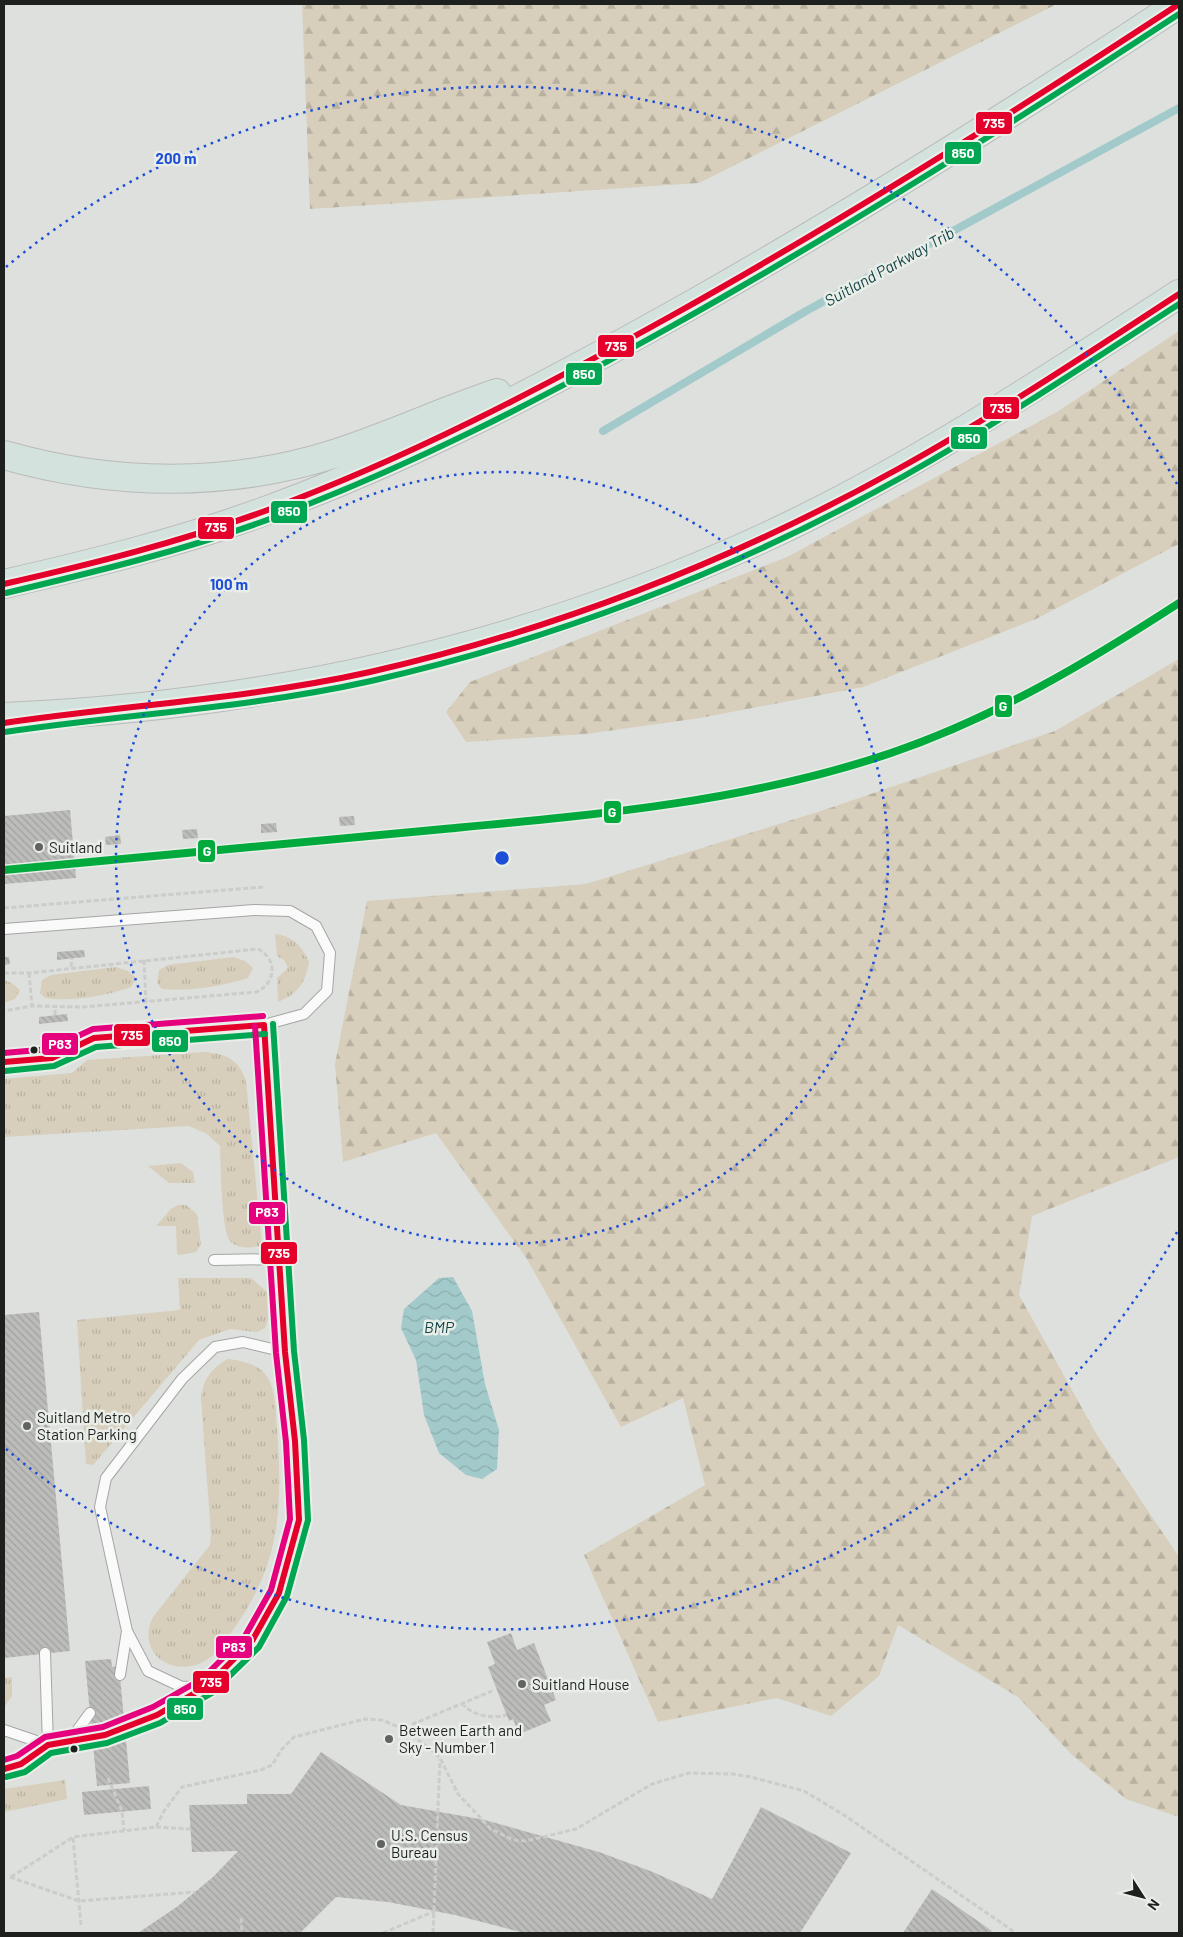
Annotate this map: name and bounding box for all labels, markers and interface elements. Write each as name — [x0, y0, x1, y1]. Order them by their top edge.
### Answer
line badge: 735 — [975, 111, 1013, 135]
text: 735 — [983, 114, 1005, 131]
line badge: 850 — [944, 141, 982, 165]
text: 850 — [951, 144, 975, 161]
text: 200 m — [155, 149, 197, 167]
water label: Suitland Parkway Trib — [821, 222, 957, 310]
line badge: 735 — [597, 334, 635, 358]
text: 735 — [605, 337, 627, 354]
line badge: 850 — [565, 362, 603, 386]
text: 850 — [572, 365, 596, 382]
line badge: 735 — [982, 396, 1020, 420]
text: 735 — [990, 399, 1012, 416]
line badge: 850 — [950, 426, 988, 450]
text: 850 — [957, 429, 981, 446]
line badge: 850 — [270, 500, 308, 524]
text: 850 — [277, 502, 301, 519]
line badge: 735 — [197, 516, 235, 540]
text: 735 — [205, 518, 227, 535]
text: 100 m — [210, 575, 248, 593]
line badge: G — [994, 694, 1013, 718]
text: G — [999, 697, 1007, 714]
line badge: G — [603, 800, 622, 824]
text: G — [608, 803, 616, 820]
place label: Suitland — [49, 838, 102, 856]
line badge: G — [197, 839, 216, 863]
marker: Suitland — [33, 841, 45, 853]
text: G — [203, 842, 211, 859]
centre of rings — [493, 849, 511, 867]
line badge: 735 — [113, 1023, 151, 1047]
text: 735 — [121, 1026, 143, 1043]
line badge: 850 — [151, 1029, 189, 1053]
line badge: P83 — [41, 1032, 79, 1056]
text: 850 — [158, 1032, 182, 1049]
text: P83 — [48, 1035, 72, 1052]
unlabelled marker — [29, 1045, 39, 1055]
line badge: P83 — [248, 1201, 286, 1225]
text: P83 — [255, 1203, 279, 1220]
line badge: 735 — [260, 1241, 298, 1265]
text: 735 — [268, 1244, 290, 1261]
water label: BMP — [424, 1317, 455, 1336]
place label: Suitland Metro Station Parking — [37, 1408, 137, 1443]
marker: Suitland Metro Station Parking — [21, 1420, 33, 1432]
line badge: P83 — [215, 1635, 253, 1659]
text: P83 — [222, 1638, 246, 1655]
line badge: 735 — [192, 1670, 230, 1694]
text: 735 — [200, 1673, 222, 1690]
place label: Suitland House — [532, 1675, 630, 1693]
marker: Suitland House — [516, 1678, 528, 1690]
line badge: 850 — [166, 1697, 204, 1721]
text: 850 — [173, 1700, 197, 1717]
place label: Between Earth and Sky - Number 1 — [399, 1721, 522, 1756]
marker: Between Earth and Sky - Number 1 — [383, 1733, 395, 1745]
unlabelled marker — [69, 1744, 79, 1754]
place label: U.S. Census Bureau — [391, 1826, 468, 1861]
marker: U.S. Census Bureau — [375, 1838, 387, 1850]
north arrow — [1118, 1872, 1168, 1922]
text: N — [1144, 1896, 1164, 1914]

